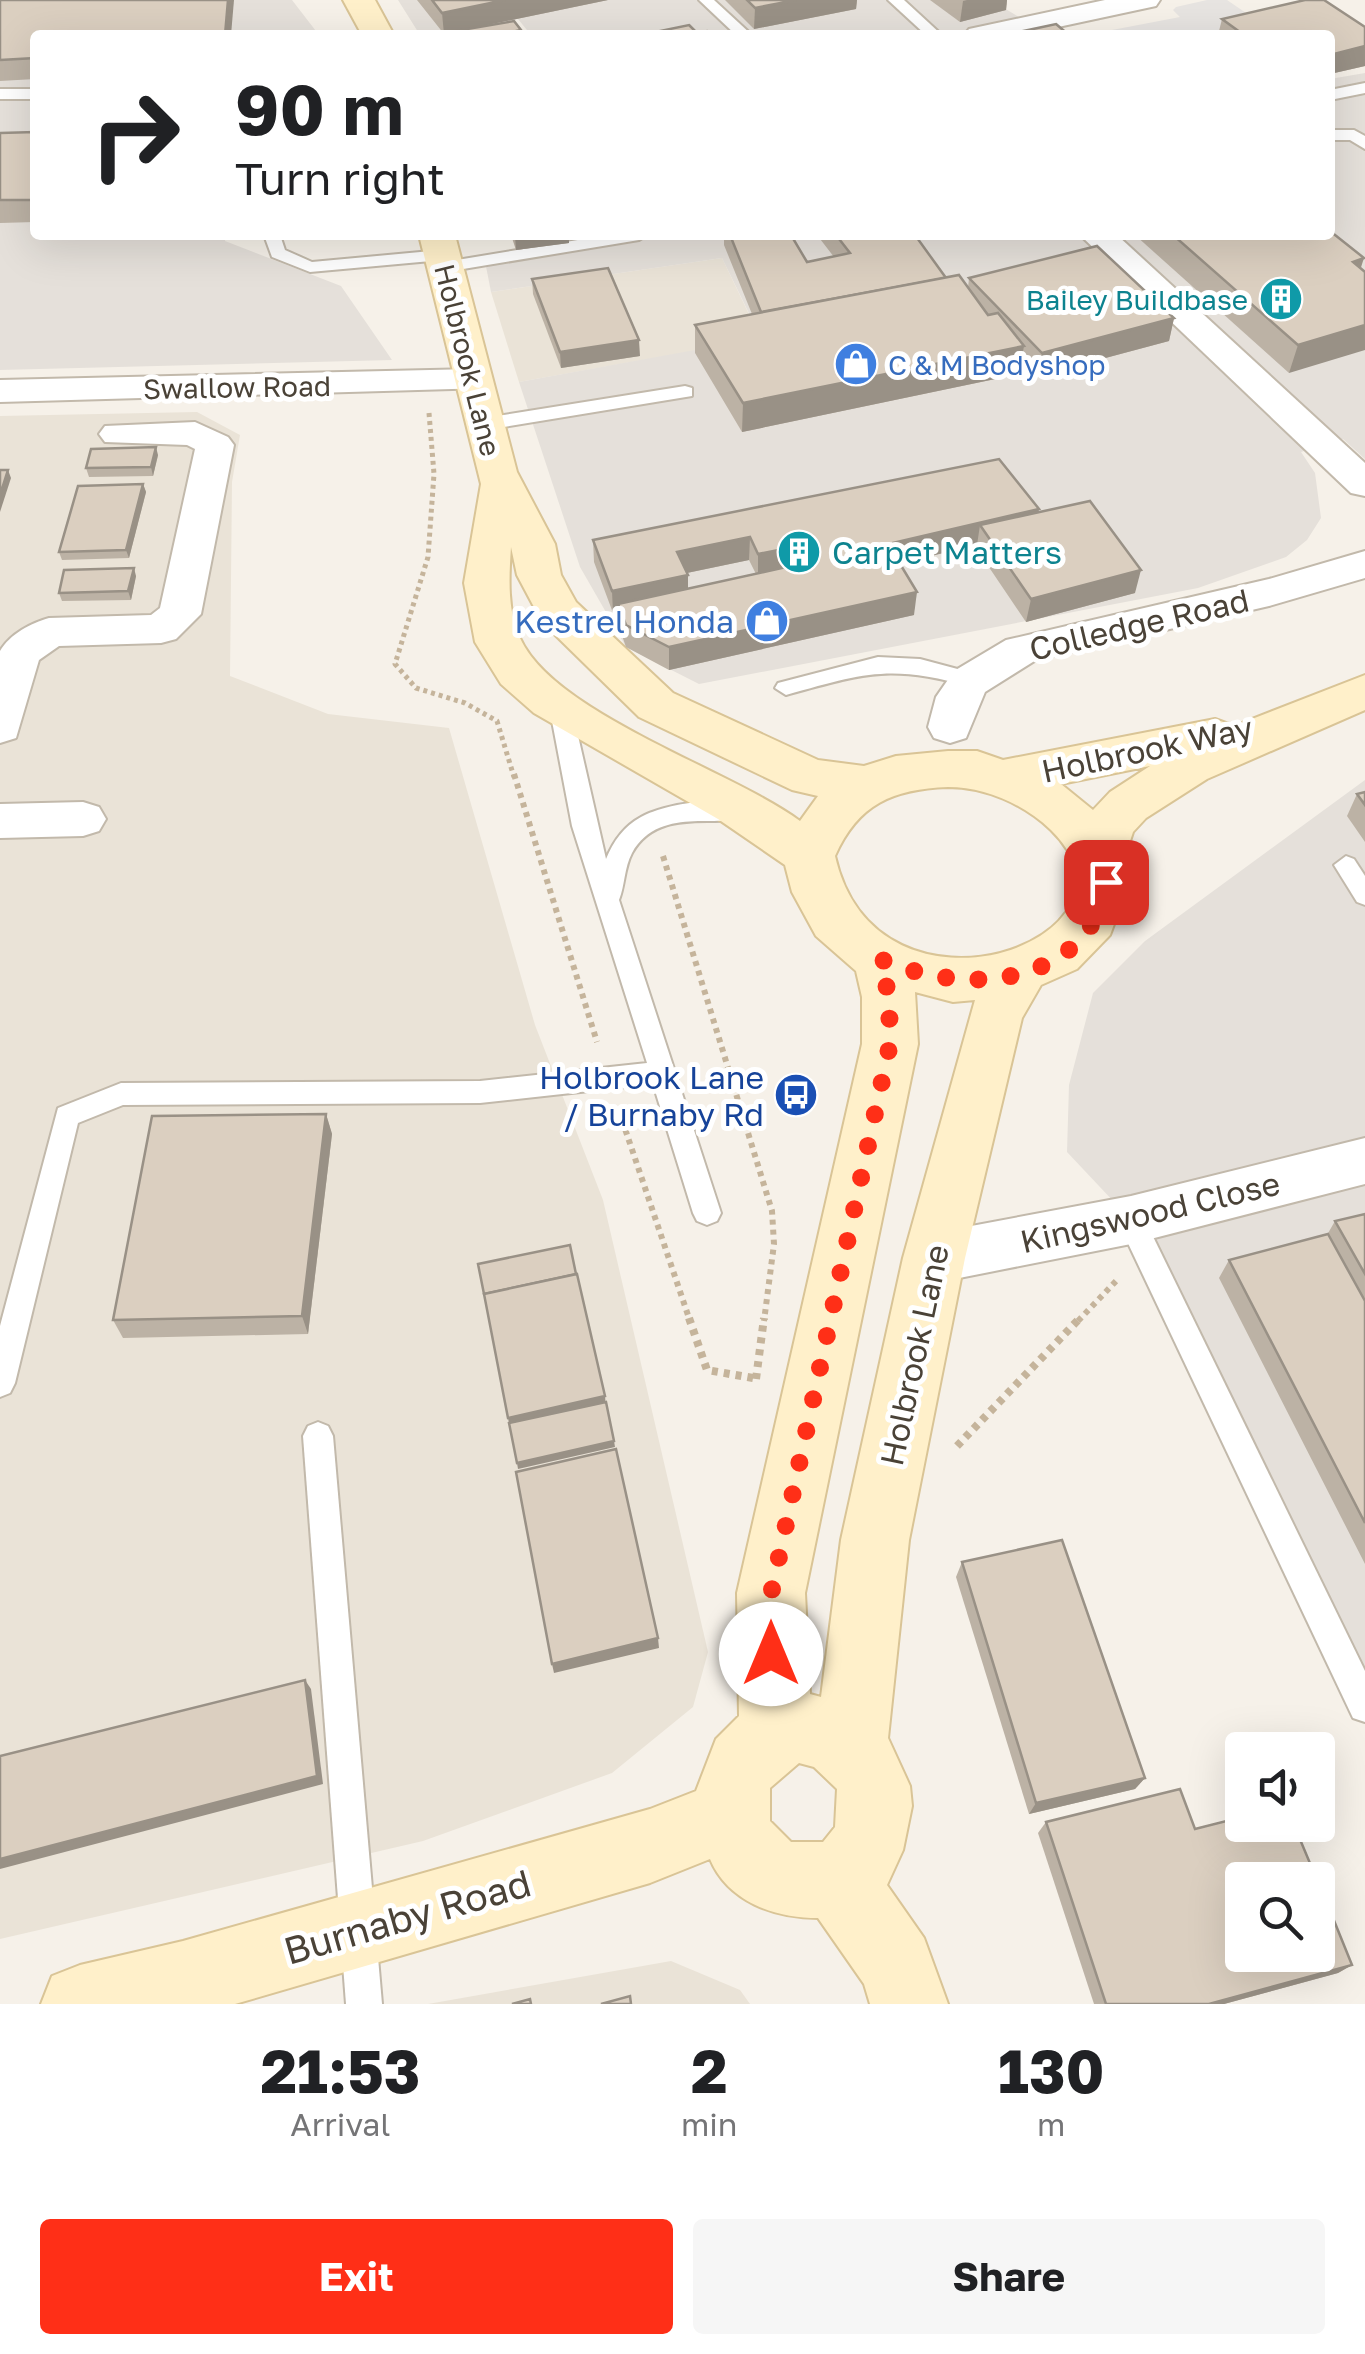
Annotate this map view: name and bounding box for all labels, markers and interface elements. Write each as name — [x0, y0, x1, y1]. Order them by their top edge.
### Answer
text: 90 m — [235, 66, 404, 150]
icon: right — [70, 70, 200, 200]
text: Turn right — [235, 151, 445, 205]
street label: Holbrook Lane — [428, 261, 508, 459]
building icon: Bailey Buildbase — [1258, 276, 1304, 322]
place label: Bailey Buildbase — [1026, 283, 1248, 316]
shop icon: C & M Bodyshop — [833, 341, 879, 387]
place label: C & M Bodyshop — [888, 348, 1105, 381]
street label: Swallow Road — [143, 369, 331, 405]
building icon: Carpet Matters — [776, 529, 822, 575]
place label: Carpet Matters — [832, 533, 1062, 571]
street label: Colledge Road — [1026, 580, 1252, 668]
shop icon: Kestrel Honda — [744, 598, 790, 644]
place label: Kestrel Honda — [514, 602, 734, 640]
street label: Holbrook Way — [1038, 708, 1256, 790]
pin — [1064, 840, 1149, 925]
icon: arrive — [1079, 855, 1134, 910]
place label: Holbrook Lane / Burnaby Rd — [539, 1058, 764, 1133]
bus stop icon: Holbrook Lane / Burnaby Rd — [773, 1072, 819, 1118]
street label: Kingswood Close — [1017, 1164, 1283, 1260]
street label: Holbrook Lane — [872, 1241, 956, 1469]
position arrow — [719, 1602, 823, 1706]
map controls — [1225, 1732, 1335, 1972]
button: sound — [1225, 1732, 1335, 1842]
street label: Burnaby Road — [278, 1859, 536, 1973]
button: search — [1225, 1862, 1335, 1972]
text: 21:53 — [261, 2034, 420, 2106]
text: 2 — [691, 2034, 728, 2106]
text: 130 — [998, 2034, 1104, 2106]
text: Arrival — [290, 2105, 391, 2143]
text: min — [681, 2105, 737, 2143]
text: m — [1037, 2105, 1065, 2143]
button: Exit — [40, 2219, 673, 2334]
button: Share — [693, 2219, 1325, 2334]

